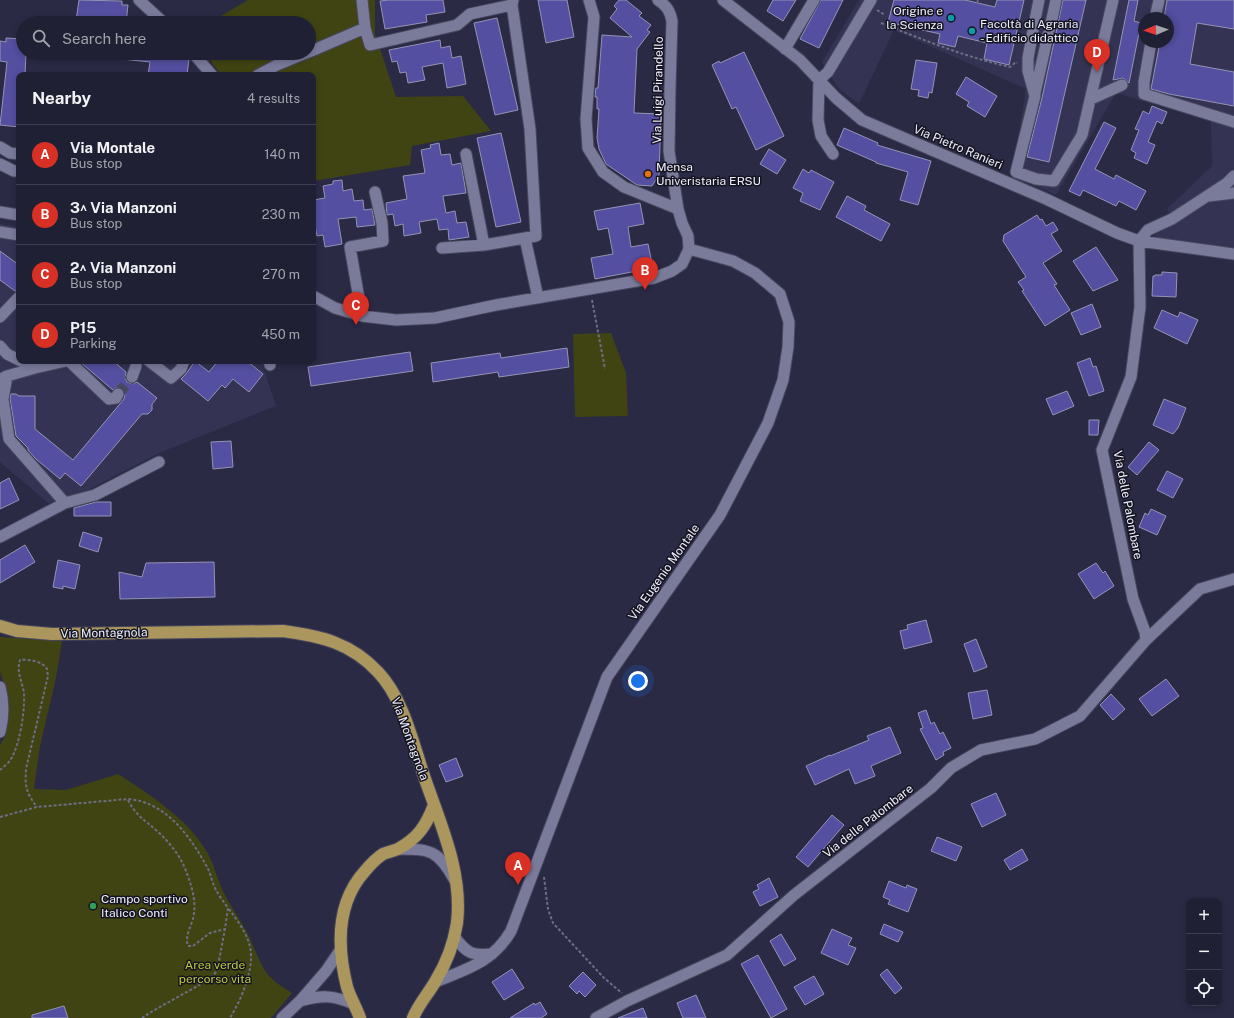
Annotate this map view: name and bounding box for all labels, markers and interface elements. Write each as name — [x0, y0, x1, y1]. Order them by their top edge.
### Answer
place label: Origine e la Scienza — [886, 4, 943, 32]
north arrow — [1138, 12, 1174, 48]
marker: Origine e la Scienza — [946, 13, 956, 23]
search box — [16, 16, 316, 60]
place label: Facoltà di Agraria - Edificio didattico — [980, 17, 1079, 45]
marker: Facoltà di Agraria - Edificio didattico — [967, 26, 977, 36]
icon: search — [30, 27, 52, 49]
text: Search here — [62, 30, 146, 47]
street label: Via Luigi Pirandello — [650, 36, 666, 144]
pin: D — [1084, 39, 1110, 72]
text: Nearby — [32, 88, 91, 108]
text: 4 results — [247, 91, 300, 106]
street label: Via Pietro Ranieri — [911, 122, 1005, 172]
text: Via Montale — [70, 139, 155, 156]
text: A — [40, 147, 50, 162]
text: 140 m — [264, 147, 300, 162]
text: Bus stop — [70, 156, 122, 171]
place label: Mensa Univeristaria ERSU — [656, 160, 761, 188]
marker: Mensa Univeristaria ERSU — [643, 169, 653, 179]
text: 3^ Via Manzoni — [70, 199, 177, 216]
text: B — [41, 207, 49, 222]
text: 230 m — [262, 207, 300, 222]
text: Bus stop — [70, 216, 122, 231]
pin: B — [632, 257, 658, 290]
text: 2^ Via Manzoni — [70, 259, 176, 276]
text: C — [40, 267, 50, 282]
text: 270 m — [262, 267, 300, 282]
text: Bus stop — [70, 276, 122, 291]
pin: C — [343, 292, 369, 325]
text: P15 — [70, 319, 96, 336]
text: D — [40, 327, 50, 342]
text: 450 m — [261, 327, 300, 342]
text: Parking — [70, 336, 117, 351]
street label: Via delle Palombare — [1111, 449, 1145, 561]
street label: Via Eugenio Montale — [626, 521, 703, 623]
street label: Via Montagnola — [60, 625, 148, 641]
your location — [628, 671, 648, 691]
street label: Via Montagnola — [389, 696, 431, 782]
street label: Via delle Palombare — [820, 781, 916, 861]
pin: A — [505, 852, 531, 885]
place label: Campo sportivo Italico Conti — [101, 892, 188, 920]
map controls — [1186, 898, 1222, 1006]
button: + — [1186, 898, 1222, 934]
marker: Campo sportivo Italico Conti — [88, 901, 98, 911]
button: − — [1186, 934, 1222, 970]
park label: Area verde percorso vita — [179, 958, 251, 986]
button: locate — [1186, 970, 1222, 1006]

